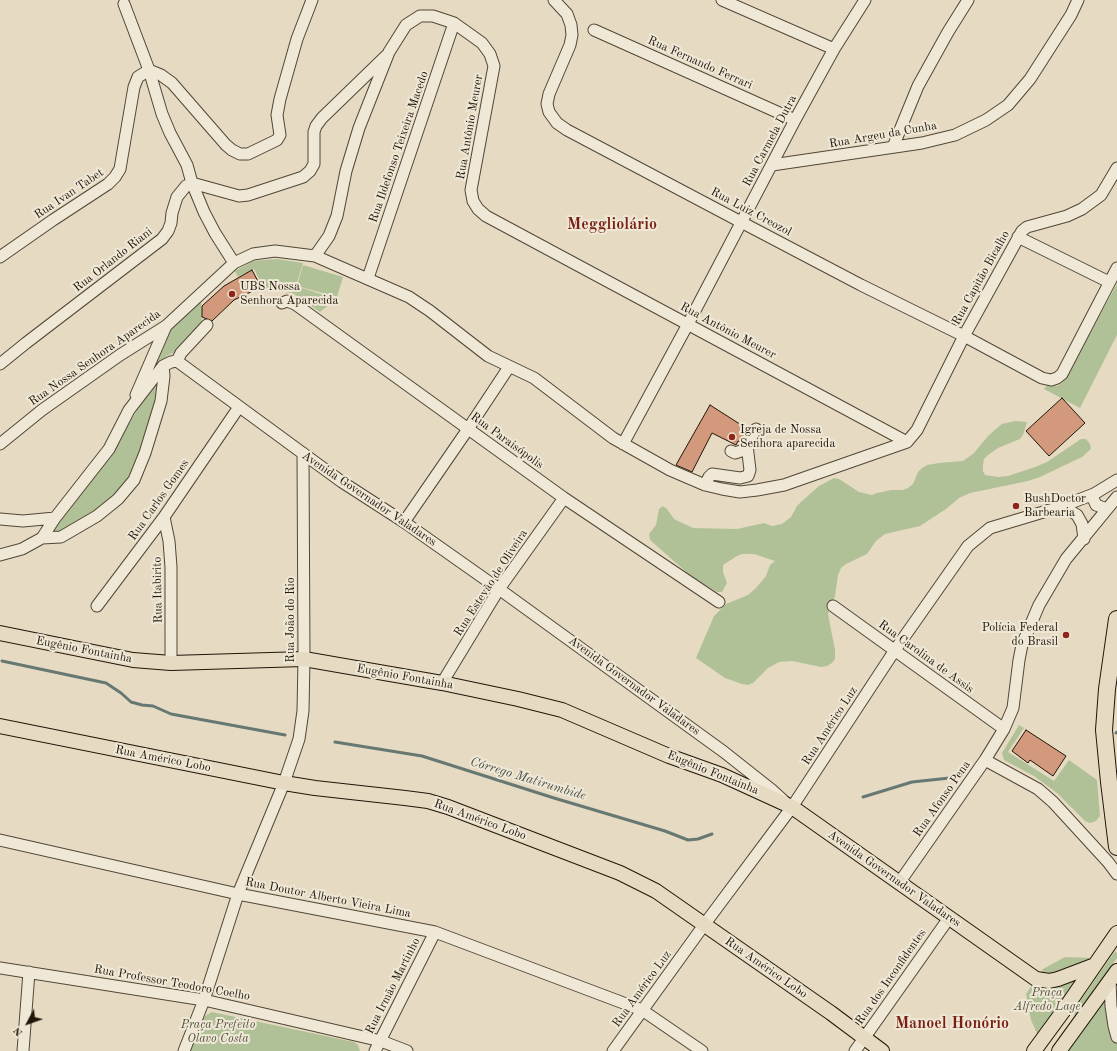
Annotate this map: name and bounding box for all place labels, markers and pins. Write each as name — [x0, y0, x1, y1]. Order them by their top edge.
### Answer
place label: UBS Nossa Senhora Aparecida — [240, 280, 339, 308]
marker: UBS Nossa Senhora Aparecida — [227, 289, 237, 299]
place label: Igreja de Nossa Senhora aparecida — [740, 423, 835, 451]
marker: Igreja de Nossa Senhora aparecida — [727, 432, 737, 442]
place label: BushDoctor Barbearia — [1024, 492, 1086, 520]
marker: BushDoctor Barbearia — [1011, 501, 1021, 511]
place label: Polícia Federal do Brasil — [982, 621, 1058, 649]
marker: Polícia Federal do Brasil — [1061, 630, 1071, 640]

